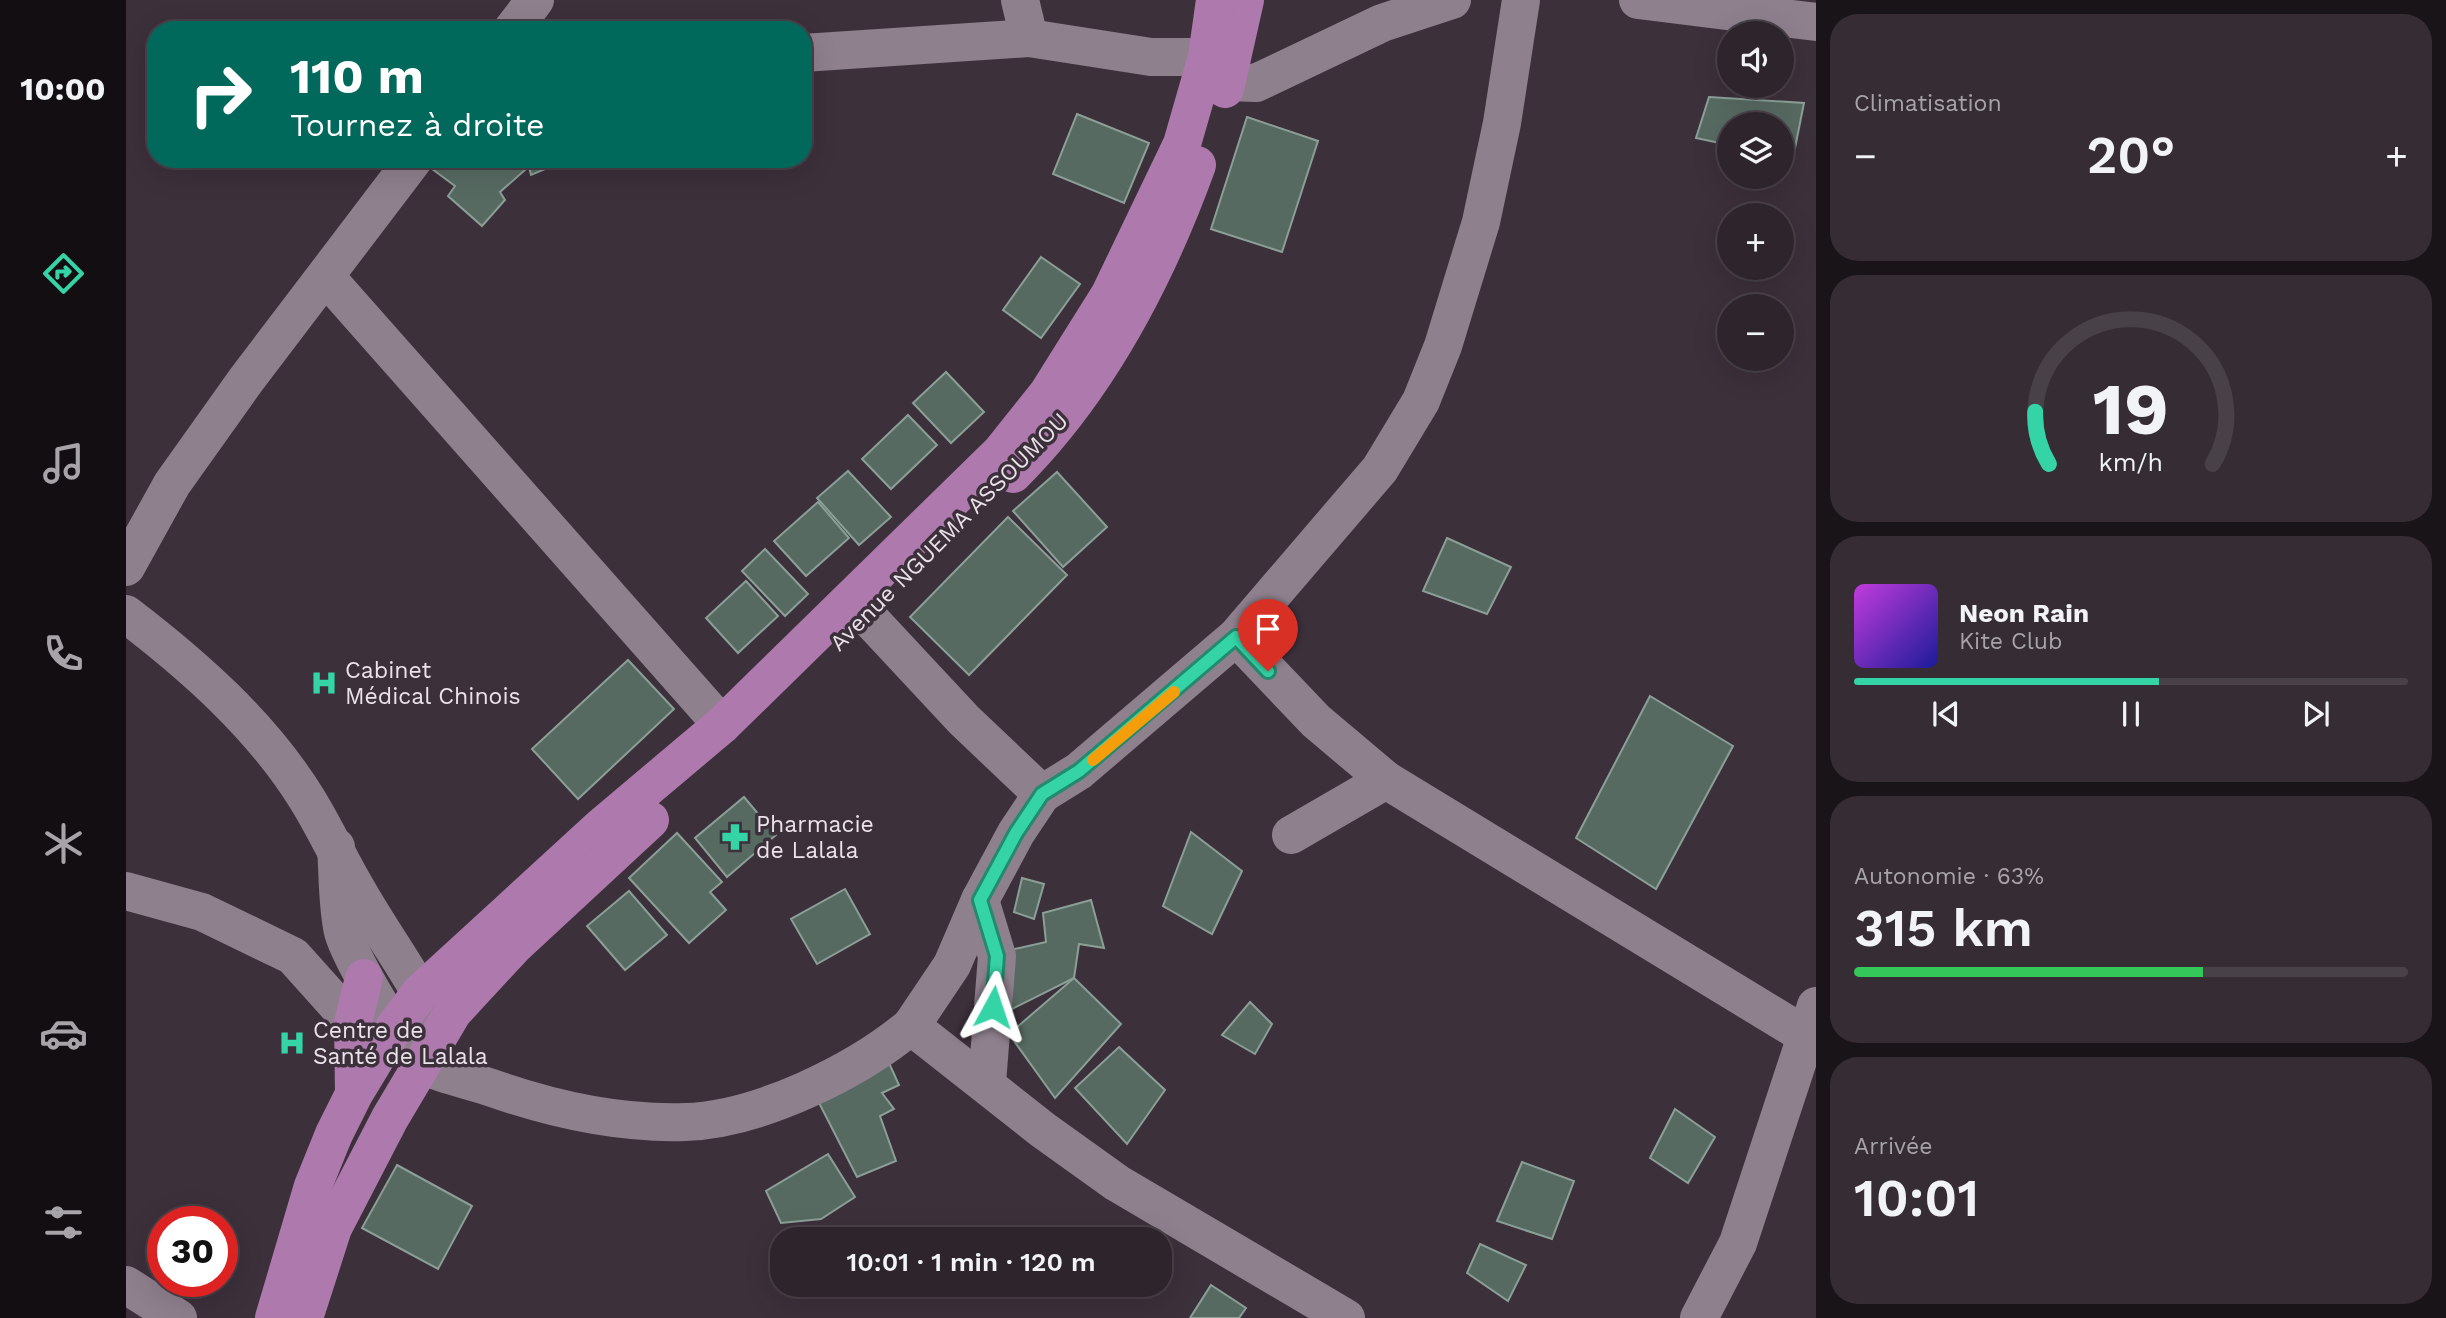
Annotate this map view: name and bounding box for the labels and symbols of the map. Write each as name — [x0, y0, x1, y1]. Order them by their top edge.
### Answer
street label: Avenue NGUEMA ASSOUMOU — [824, 407, 1074, 657]
pin — [1238, 599, 1298, 671]
place label: Cabinet Médical Chinois — [345, 657, 521, 710]
hospital icon: Cabinet Médical Chinois — [309, 668, 339, 698]
place label: Pharmacie de Lalala — [756, 811, 874, 864]
pharmacy icon: Pharmacie de Lalala — [720, 822, 750, 852]
position arrow — [956, 970, 1030, 1044]
place label: Centre de Santé de Lalala — [313, 1017, 488, 1070]
hospital icon: Centre de Santé de Lalala — [277, 1028, 307, 1058]
speed limit sign: 30 — [147, 1206, 238, 1297]

